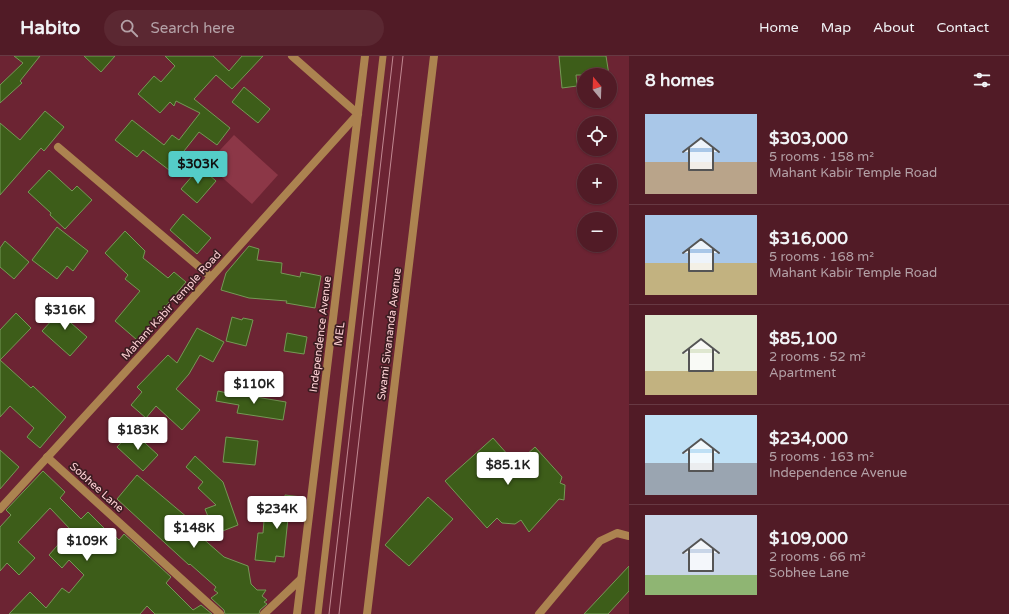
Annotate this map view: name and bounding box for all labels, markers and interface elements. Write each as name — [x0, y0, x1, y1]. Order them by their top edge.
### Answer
search box — [104, 10, 384, 46]
text: Habito — [20, 17, 80, 39]
icon: search — [118, 17, 140, 39]
text: Search here — [150, 19, 235, 37]
text: Home — [759, 19, 799, 36]
text: Map — [821, 19, 851, 36]
text: About — [873, 19, 915, 36]
text: Contact — [937, 19, 989, 36]
north arrow — [577, 68, 617, 108]
map controls — [577, 68, 617, 252]
icon: filters — [971, 69, 993, 91]
text: 8 homes — [645, 70, 714, 91]
button: locate — [577, 116, 617, 156]
text: $303,000 — [769, 128, 848, 149]
icon: home — [677, 130, 725, 178]
text: 5 rooms · 158 m² — [769, 149, 874, 165]
pin: $303K — [170, 151, 226, 185]
text: $303K — [177, 156, 219, 172]
button: + — [577, 164, 617, 204]
text: Mahant Kabir Temple Road — [769, 165, 937, 181]
button: − — [577, 212, 617, 252]
text: $316,000 — [769, 228, 848, 249]
icon: home — [677, 231, 725, 279]
street label: Mahant Kabir Temple Road — [119, 248, 224, 363]
text: 5 rooms · 168 m² — [769, 249, 874, 265]
text: Mahant Kabir Temple Road — [769, 265, 937, 281]
street label: Swami Sivananda Avenue — [375, 267, 404, 401]
street label: Independence Avenue — [307, 275, 334, 393]
pin: $316K — [37, 297, 93, 331]
text: $316K — [44, 302, 86, 318]
street label: MEL — [332, 321, 347, 347]
text: $85,100 — [769, 328, 837, 349]
icon: home — [677, 331, 725, 379]
text: 2 rooms · 52 m² — [769, 349, 866, 365]
text: Apartment — [769, 365, 836, 381]
pin: $110K — [226, 371, 282, 405]
text: $110K — [233, 376, 275, 392]
pin: $183K — [110, 417, 166, 451]
text: $183K — [117, 422, 159, 438]
text: $234,000 — [769, 428, 848, 449]
icon: home — [677, 431, 725, 479]
text: 5 rooms · 163 m² — [769, 449, 874, 465]
pin: $85.1K — [475, 452, 541, 486]
text: $85.1K — [486, 457, 530, 473]
street label: Sobhee Lane — [67, 460, 126, 515]
text: Independence Avenue — [769, 465, 907, 481]
pin: $234K — [249, 496, 305, 530]
text: $234K — [256, 501, 298, 517]
pin: $148K — [166, 515, 222, 549]
text: $148K — [173, 520, 215, 536]
pin: $109K — [59, 528, 115, 562]
text: $109,000 — [769, 528, 848, 549]
icon: home — [677, 531, 725, 579]
text: $109K — [66, 533, 108, 549]
text: 2 rooms · 66 m² — [769, 549, 866, 565]
text: Sobhee Lane — [769, 565, 849, 581]

